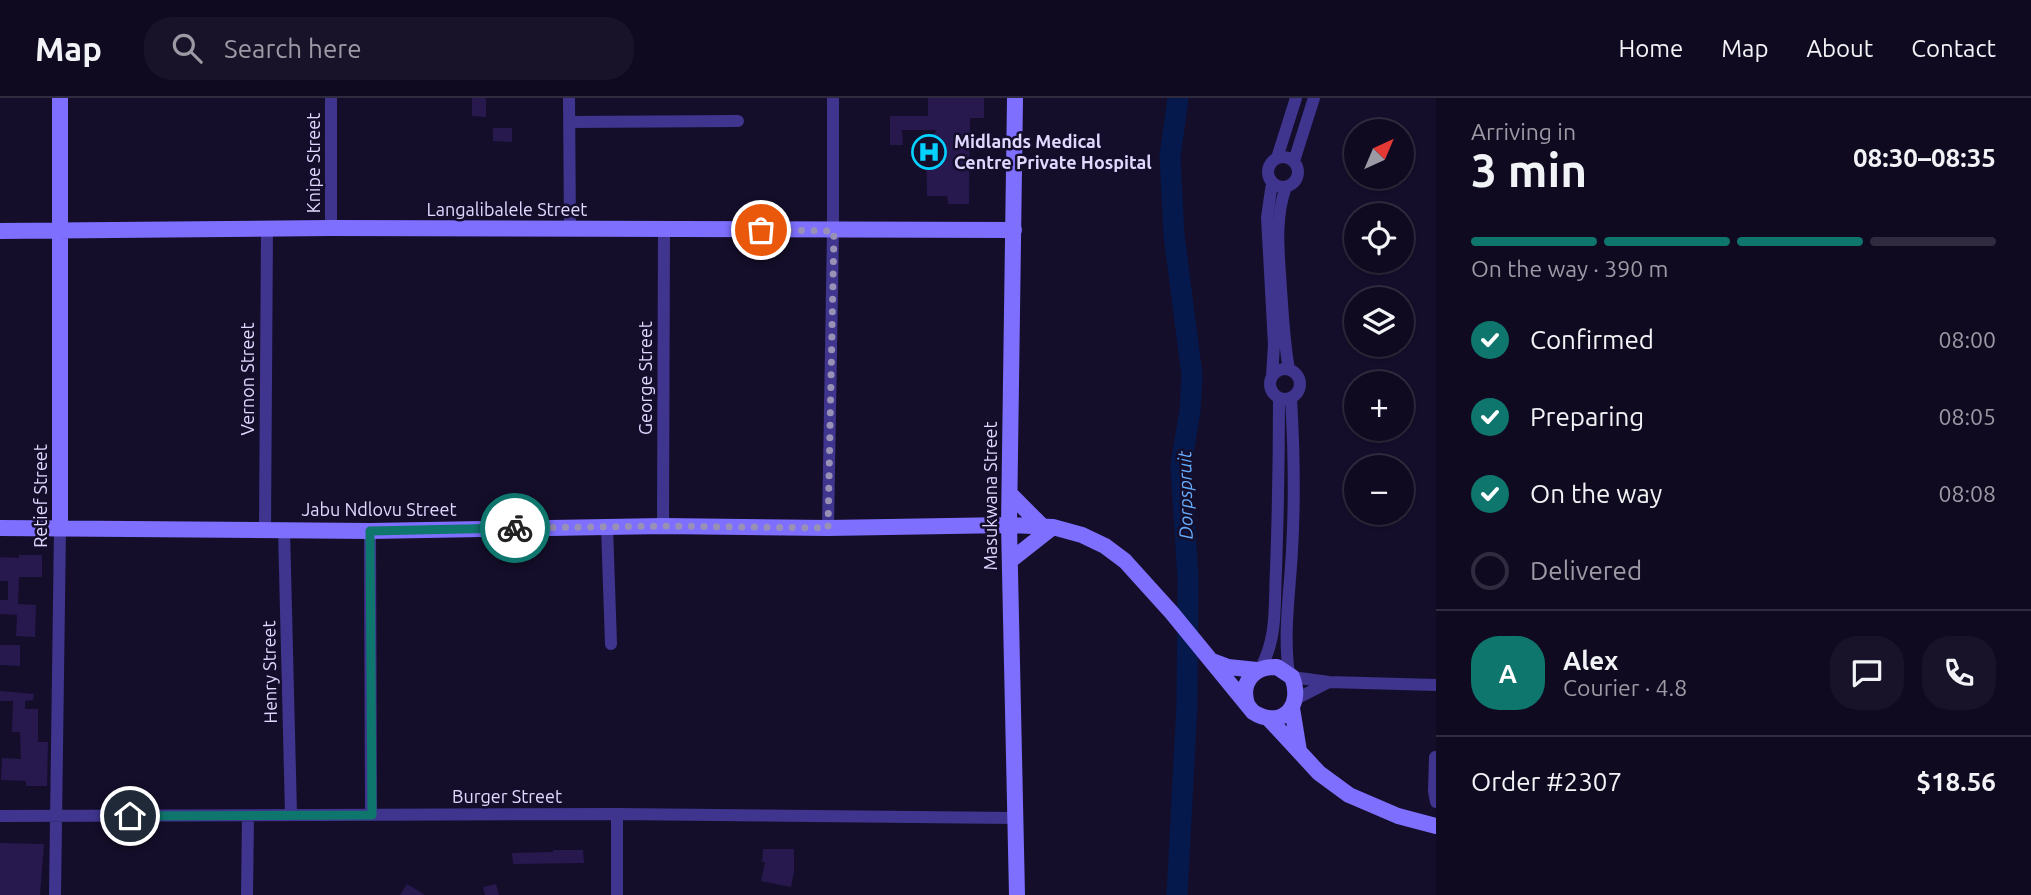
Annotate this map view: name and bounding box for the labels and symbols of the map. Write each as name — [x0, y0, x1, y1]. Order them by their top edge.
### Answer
street label: Knipe Street — [303, 113, 323, 213]
north arrow — [1344, 119, 1414, 189]
place label: Midlands Medical Centre Private Hospital — [954, 131, 1152, 172]
hospital icon: Midlands Medical Centre Private Hospital — [910, 133, 948, 171]
street label: Langalibalele Street — [427, 199, 587, 219]
pin — [731, 200, 791, 260]
street label: George Street — [635, 321, 655, 435]
street label: Vernon Street — [237, 322, 257, 436]
street label: Masukwana Street — [980, 421, 1000, 571]
street label: Retief Street — [30, 444, 50, 548]
water label: Dorpspruit — [1173, 450, 1197, 540]
courier — [480, 493, 550, 563]
street label: Jabu Ndlovu Street — [301, 499, 457, 519]
street label: Henry Street — [258, 620, 280, 724]
pin — [100, 786, 160, 846]
street label: Burger Street — [452, 786, 562, 806]

